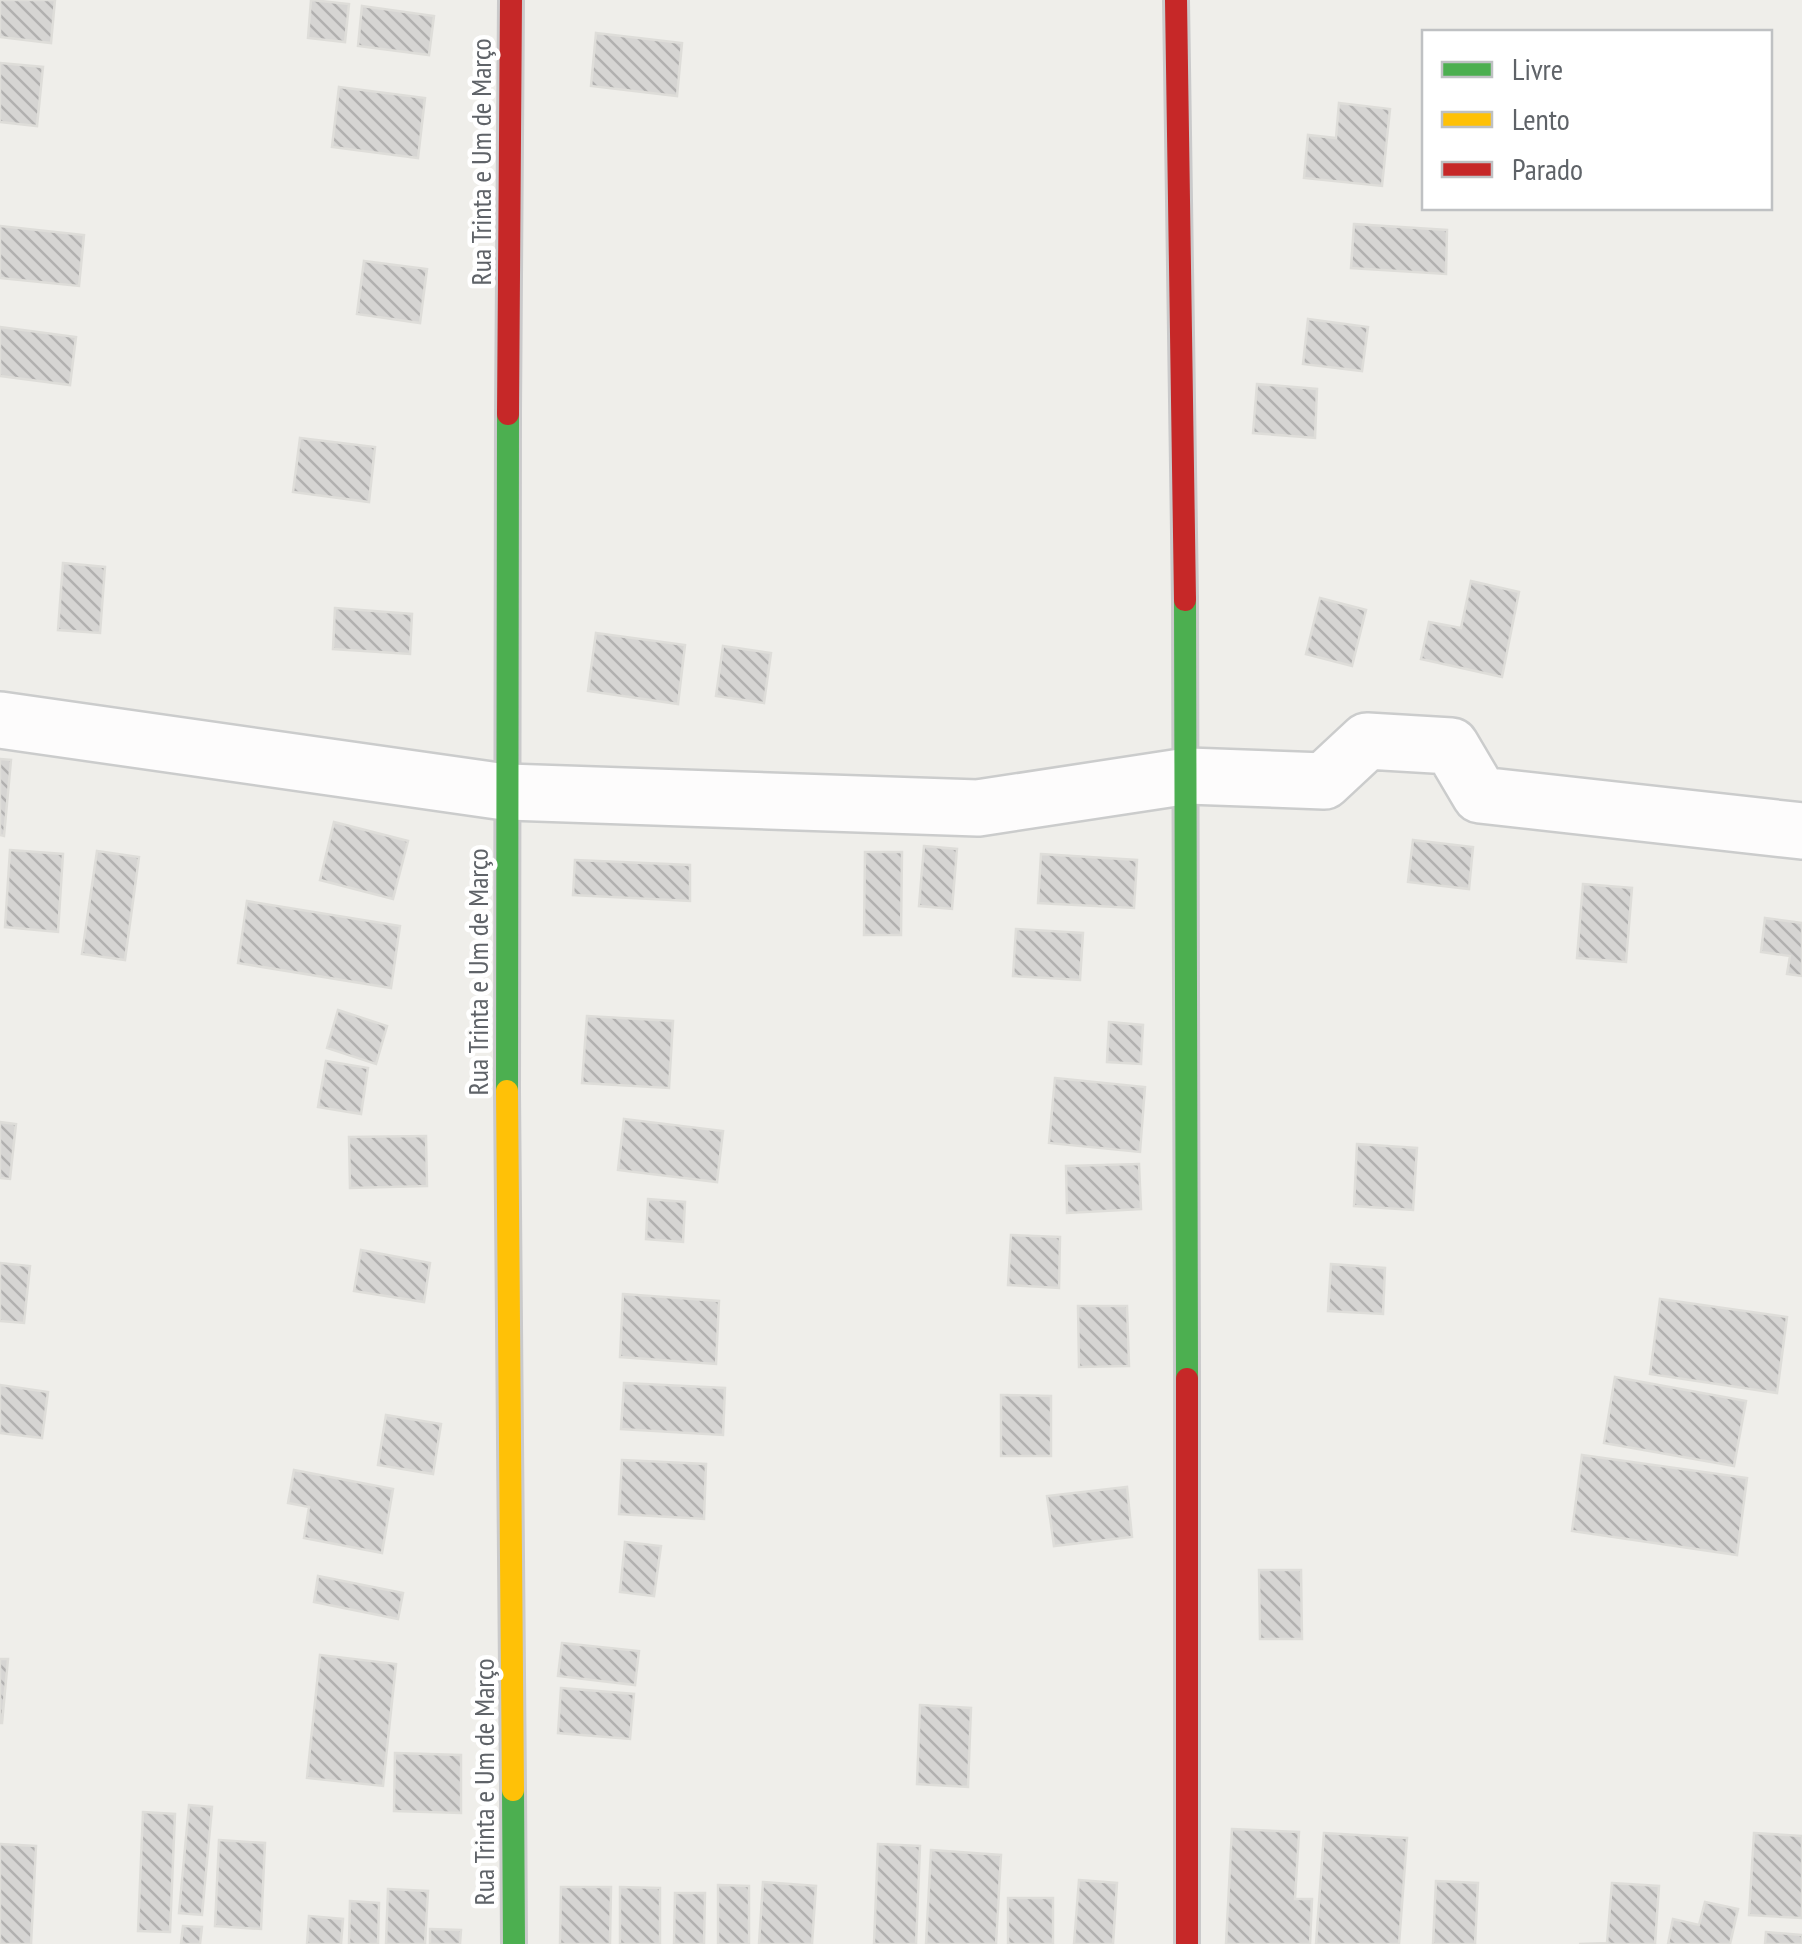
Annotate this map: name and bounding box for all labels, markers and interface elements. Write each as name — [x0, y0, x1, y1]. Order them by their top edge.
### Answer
legend — [1422, 30, 1772, 210]
street label: Rua Trinta e Um de Março — [462, 38, 499, 286]
text: Livre — [1512, 49, 1563, 88]
text: Lento — [1512, 99, 1570, 138]
text: Parado — [1512, 149, 1583, 188]
street label: Rua Trinta e Um de Março — [459, 848, 496, 1096]
street label: Rua Trinta e Um de Março — [465, 1658, 502, 1906]

